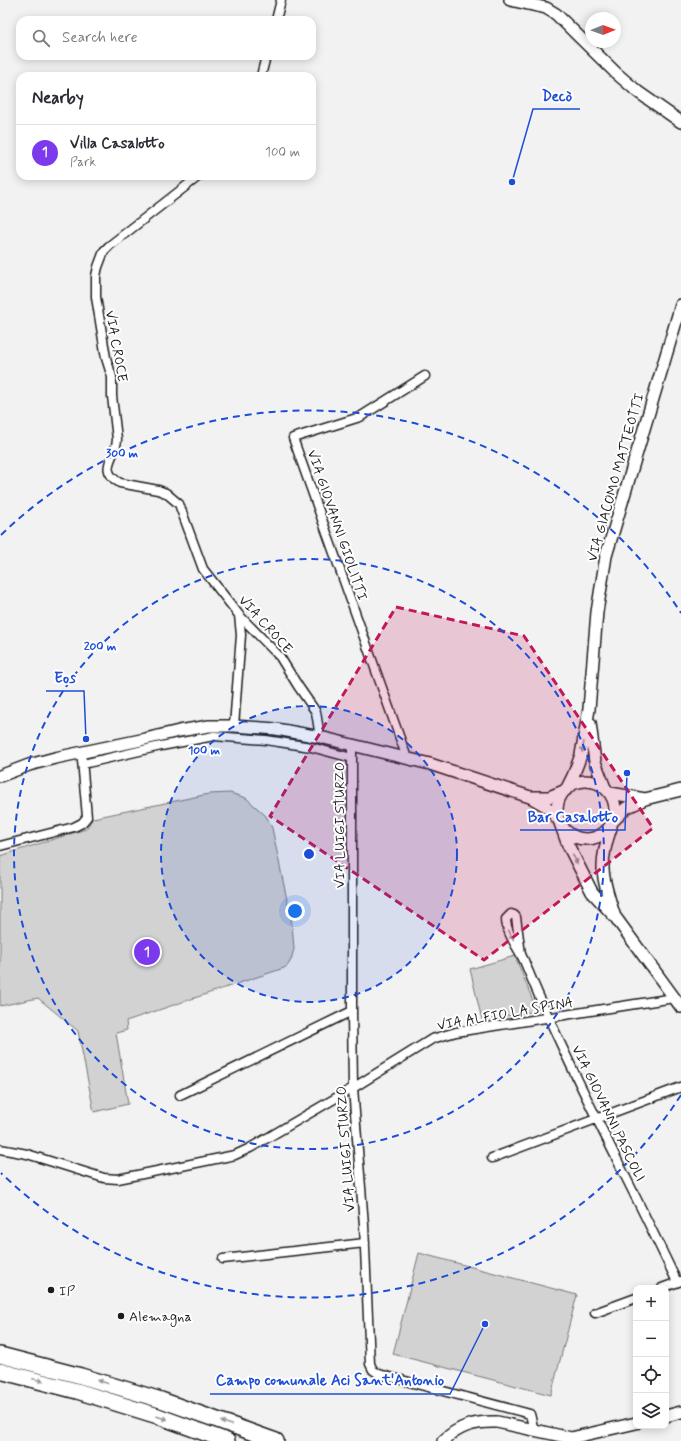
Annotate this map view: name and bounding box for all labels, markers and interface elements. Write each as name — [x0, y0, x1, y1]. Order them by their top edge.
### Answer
north arrow — [585, 12, 621, 48]
search box — [16, 16, 316, 60]
icon: search — [30, 27, 52, 49]
text: Search here — [62, 28, 138, 48]
callout: Decò — [533, 82, 580, 109]
text: Nearby — [32, 87, 84, 109]
text: Decò — [542, 87, 573, 107]
text: Villa Casalotto — [70, 134, 165, 154]
text: 1 — [42, 144, 48, 161]
text: 100 m — [265, 144, 300, 161]
text: Park — [70, 154, 96, 171]
street label: VIA CROCE — [101, 309, 131, 383]
street label: VIA GIACOMO MATTEOTTI — [583, 391, 649, 564]
text: 300 m — [106, 446, 139, 462]
street label: VIA GIOVANNI GIOLITTI — [303, 448, 371, 603]
street label: VIA CROCE — [234, 592, 296, 658]
text: 200 m — [84, 639, 117, 655]
callout: Eos — [46, 664, 84, 691]
text: Eos — [54, 669, 76, 689]
one-way arrow — [579, 741, 585, 753]
text: 100 m — [188, 743, 221, 759]
street label: VIA LUIGI STURZO — [331, 762, 349, 888]
callout: Bar Casalotto — [520, 803, 625, 830]
text: Bar Casalotto — [528, 808, 619, 828]
centre of rings — [302, 847, 316, 861]
one-way arrow — [572, 853, 578, 865]
your location — [285, 901, 305, 921]
one-way arrow — [508, 930, 514, 941]
pin: 1 — [134, 937, 160, 967]
street label: VIA ALFIO LA SPINA — [436, 993, 575, 1035]
street label: VIA GIOVANNI PASCOLI — [567, 1042, 649, 1184]
street label: VIA LUIGI STURZO — [333, 1085, 359, 1213]
place label: IP — [59, 1282, 76, 1300]
marker: IP — [46, 1285, 56, 1295]
map controls — [633, 1285, 669, 1429]
button: + — [633, 1285, 669, 1321]
place label: Alemagna — [129, 1308, 192, 1327]
marker: Alemagna — [116, 1311, 126, 1321]
button: − — [633, 1321, 669, 1357]
button: locate — [633, 1357, 669, 1393]
callout: Campo comunale Aci Sant'Antonio — [210, 1367, 450, 1394]
text: Campo comunale Aci Sant'Antonio — [216, 1371, 445, 1391]
one-way arrow — [31, 1378, 44, 1384]
one-way arrow — [96, 1379, 108, 1385]
button: layers — [633, 1393, 669, 1429]
one-way arrow — [157, 1415, 169, 1421]
one-way arrow — [220, 1420, 232, 1426]

